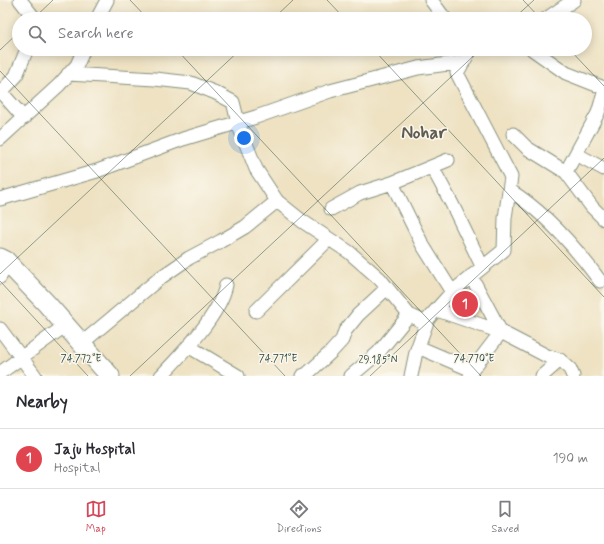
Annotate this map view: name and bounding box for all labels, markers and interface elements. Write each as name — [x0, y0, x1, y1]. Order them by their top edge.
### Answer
search box — [12, 12, 592, 56]
icon: search — [26, 23, 48, 45]
text: Search here — [58, 24, 134, 44]
district label: Nohar — [401, 121, 447, 145]
your location — [234, 128, 254, 148]
pin: 1 — [452, 289, 478, 319]
text: 74.772°E — [61, 352, 102, 366]
text: 74.771°E — [259, 352, 298, 366]
text: 74.770°E — [454, 352, 495, 366]
text: 29.185°N — [359, 353, 398, 367]
text: Nearby — [16, 391, 68, 413]
text: Jaju Hospital — [54, 440, 136, 460]
text: 1 — [26, 450, 32, 467]
text: 190 m — [553, 450, 588, 467]
text: Hospital — [54, 460, 100, 477]
tab: Map — [85, 498, 107, 536]
tab: Directions — [276, 498, 322, 536]
tab: Saved — [491, 498, 519, 536]

